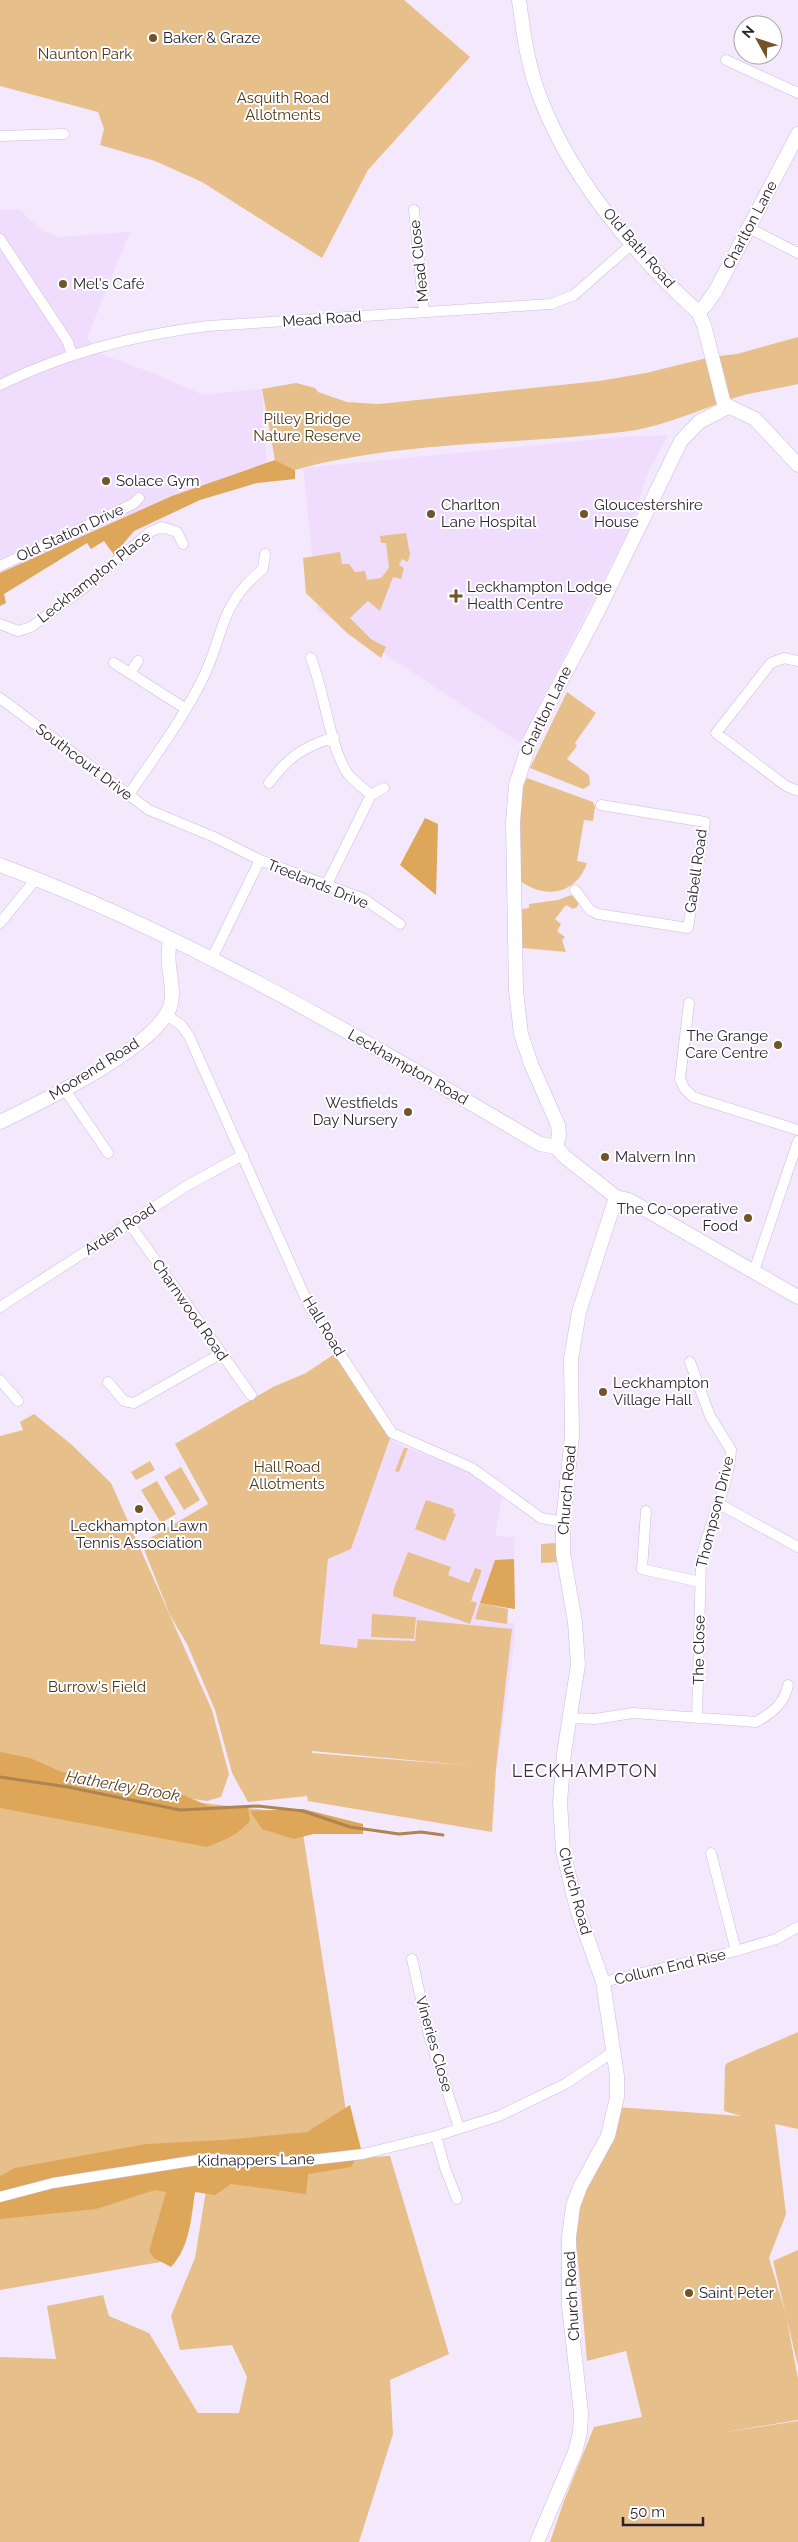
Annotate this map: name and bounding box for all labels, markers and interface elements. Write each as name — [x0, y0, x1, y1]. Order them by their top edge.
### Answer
north arrow — [733, 15, 783, 65]
text: N — [738, 22, 758, 41]
place label: Baker & Graze — [163, 29, 260, 47]
marker: Baker & Graze — [147, 32, 159, 44]
park label: Naunton Park — [38, 45, 132, 63]
park label: Asquith Road Allotments — [237, 89, 329, 124]
street label: Charlton Lane — [719, 178, 781, 272]
street label: Old Bath Road — [599, 204, 679, 292]
street label: Mead Close — [406, 219, 432, 303]
place label: Mel's Café — [73, 275, 145, 293]
marker: Mel's Café — [57, 278, 69, 290]
street label: Mead Road — [282, 307, 362, 331]
park label: Pilley Bridge Nature Reserve — [253, 410, 361, 445]
place label: Solace Gym — [116, 472, 200, 490]
marker: Solace Gym — [100, 475, 112, 487]
place label: Charlton Lane Hospital — [441, 496, 537, 531]
place label: Gloucestershire House — [594, 496, 703, 531]
street label: Old Station Drive — [14, 500, 127, 566]
marker: Charlton Lane Hospital — [425, 508, 437, 520]
marker: Gloucestershire House — [578, 508, 590, 520]
street label: Leckhampton Place — [34, 527, 154, 627]
place label: Leckhampton Lodge Health Centre — [467, 578, 612, 613]
marker: Leckhampton Lodge Health Centre — [449, 589, 463, 603]
street label: Charlton Lane — [517, 663, 576, 759]
street label: Southcourt Drive — [32, 720, 136, 804]
street label: Gabell Road — [681, 828, 711, 914]
street label: Treelands Drive — [265, 855, 371, 913]
street label: Leckhampton Road — [345, 1025, 471, 1109]
place label: The Grange Care Centre — [685, 1027, 768, 1062]
street label: Moorend Road — [46, 1034, 142, 1104]
marker: The Grange Care Centre — [772, 1039, 784, 1051]
place label: Westfields Day Nursery — [313, 1094, 398, 1129]
marker: Westfields Day Nursery — [402, 1106, 414, 1118]
place label: Malvern Inn — [615, 1148, 696, 1166]
marker: Malvern Inn — [599, 1151, 611, 1163]
street label: Arden Road — [81, 1199, 159, 1259]
place label: The Co-operative Food — [617, 1200, 738, 1235]
marker: The Co-operative Food — [742, 1212, 754, 1224]
street label: Charnwood Road — [148, 1256, 232, 1364]
street label: Hall Road — [299, 1293, 349, 1359]
place label: Leckhampton Village Hall — [613, 1374, 709, 1409]
marker: Leckhampton Village Hall — [597, 1386, 609, 1398]
street label: Church Road — [554, 1445, 580, 1535]
street label: Thompson Drive — [692, 1454, 738, 1570]
park label: Hall Road Allotments — [249, 1458, 325, 1493]
marker: Leckhampton Lawn Tennis Association — [133, 1503, 145, 1515]
place label: Leckhampton Lawn Tennis Association — [70, 1517, 208, 1552]
street label: The Close — [689, 1615, 709, 1685]
park label: Burrow's Field — [48, 1678, 146, 1696]
district label: LECKHAMPTON — [512, 1760, 658, 1781]
water label: Hatherley Brook — [65, 1767, 182, 1805]
street label: Church Road — [555, 1845, 595, 1937]
street label: Collum End Rise — [612, 1945, 728, 1989]
street label: Vineries Close — [412, 1994, 456, 2094]
street label: Kidnappers Lane — [197, 2150, 315, 2170]
street label: Church Road — [561, 2251, 583, 2341]
place label: Saint Peter — [699, 2284, 775, 2302]
marker: Saint Peter — [683, 2287, 695, 2299]
scale bar — [623, 2494, 703, 2526]
text: 50 m — [630, 2503, 665, 2521]

